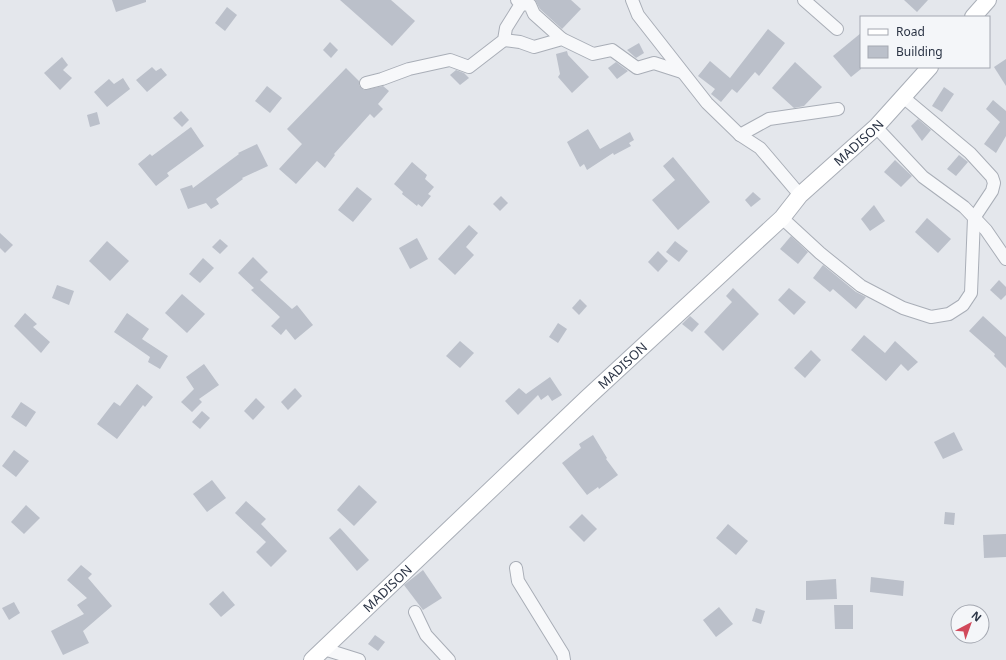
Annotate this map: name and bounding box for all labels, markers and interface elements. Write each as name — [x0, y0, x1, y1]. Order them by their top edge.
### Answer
legend — [860, 16, 990, 68]
text: Road — [896, 23, 925, 40]
text: Building — [896, 43, 943, 60]
street label: MADISON — [830, 116, 888, 170]
street label: MADISON — [594, 338, 651, 393]
street label: MADISON — [359, 561, 416, 616]
north arrow — [950, 604, 990, 644]
text: N — [969, 607, 985, 625]

